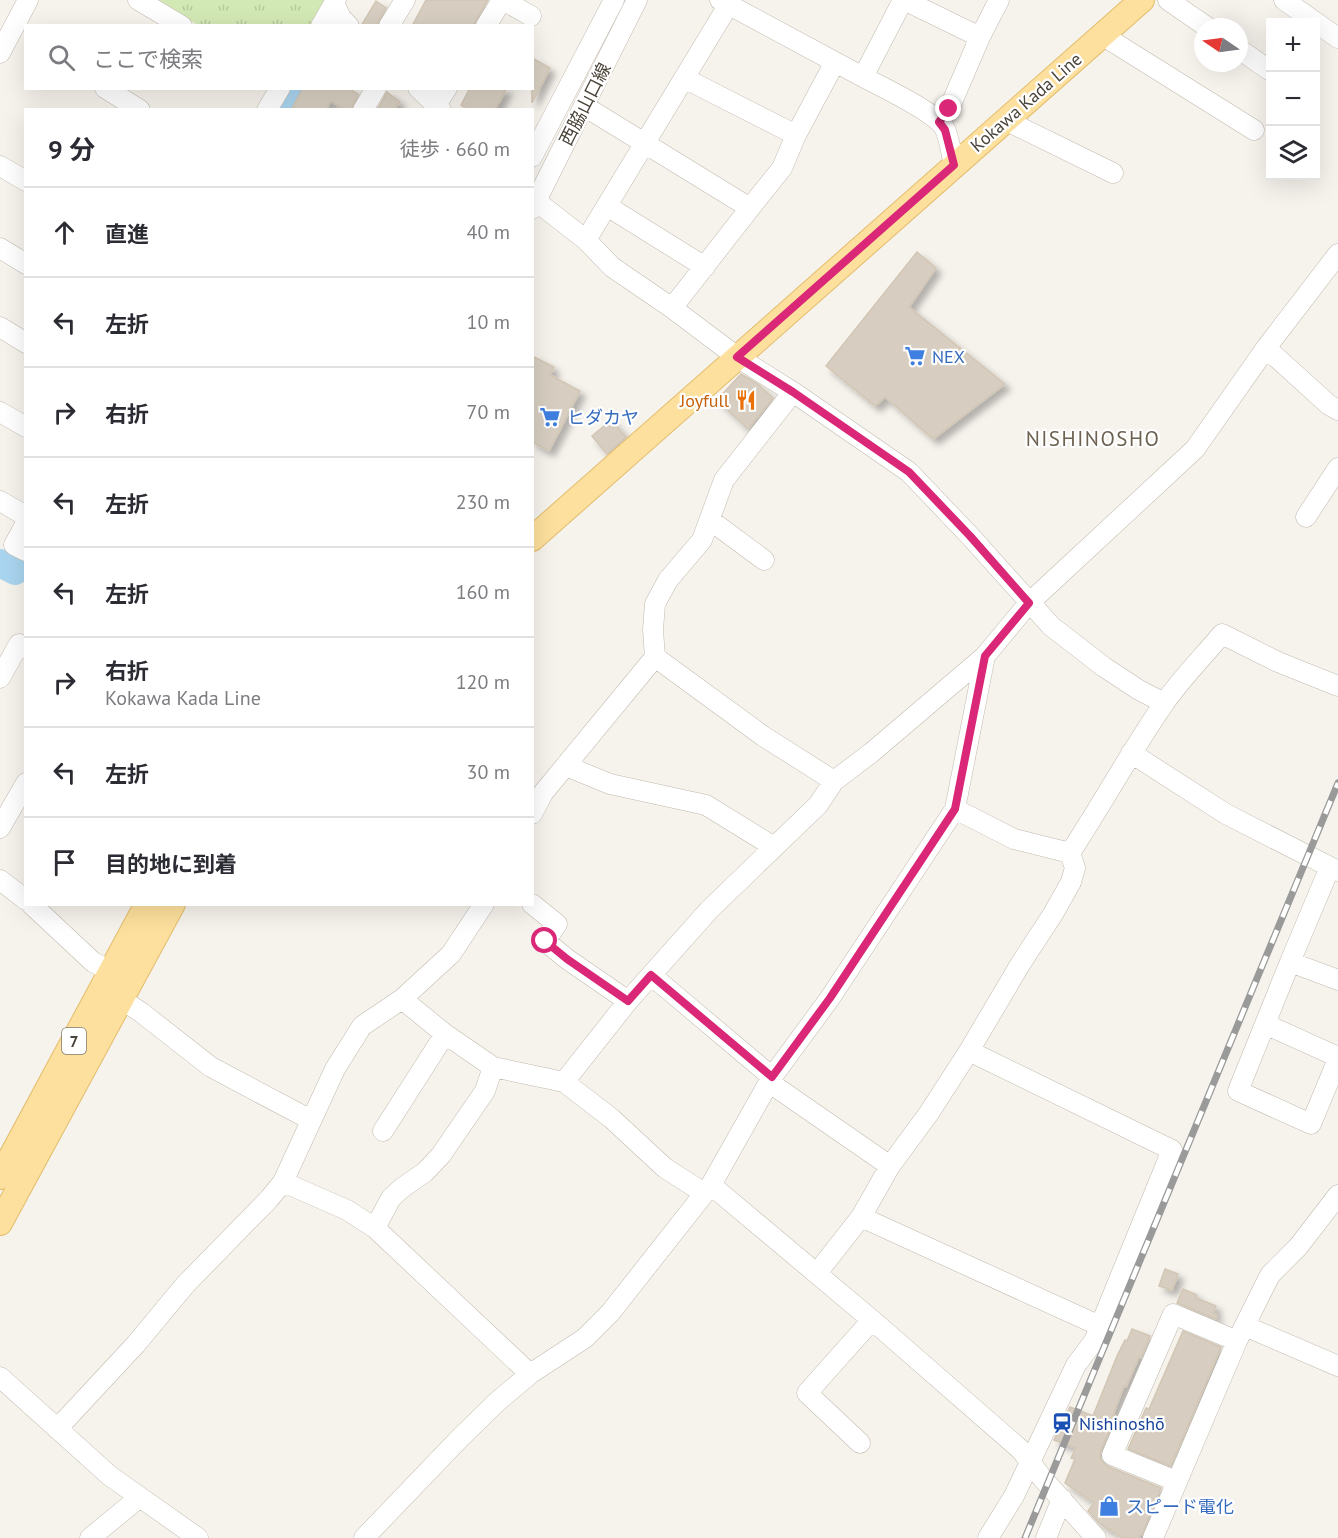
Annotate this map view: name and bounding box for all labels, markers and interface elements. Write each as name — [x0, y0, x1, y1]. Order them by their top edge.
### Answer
north arrow — [1194, 18, 1248, 72]
map controls — [1266, 18, 1320, 180]
button: + — [1266, 18, 1320, 72]
search box — [24, 24, 534, 90]
icon: search — [45, 41, 78, 74]
text: ここで検索 — [93, 45, 203, 73]
street label: Kokawa Kada Line — [966, 47, 1086, 157]
street label: 西脇山口線 — [554, 59, 616, 149]
button: − — [1266, 72, 1320, 126]
route end — [935, 95, 961, 121]
button: layers — [1266, 126, 1320, 180]
text: 9 分 — [48, 133, 95, 166]
text: 徒歩 · 660 m — [400, 136, 510, 162]
icon: ahead — [48, 216, 81, 249]
text: 40 m — [467, 219, 510, 245]
text: 直進 — [105, 220, 149, 248]
icon: left — [48, 306, 81, 339]
text: 10 m — [467, 309, 510, 335]
text: 左折 — [105, 310, 149, 338]
supermarket icon: NEX — [903, 344, 927, 368]
place label: NEX — [932, 345, 965, 368]
restaurant icon: Joyfull — [734, 388, 758, 412]
place label: Joyfull — [679, 389, 730, 412]
icon: right — [48, 396, 81, 429]
text: 70 m — [467, 399, 510, 425]
text: 右折 — [105, 400, 149, 428]
supermarket icon: ヒダカヤ — [538, 405, 562, 429]
place label: ヒダカヤ — [567, 406, 639, 429]
district label: NISHINOSHO — [1026, 425, 1160, 452]
icon: left — [48, 486, 81, 519]
text: 230 m — [456, 489, 510, 515]
text: 左折 — [105, 490, 149, 518]
icon: left — [48, 576, 81, 609]
text: 160 m — [456, 579, 510, 605]
text: 左折 — [105, 580, 149, 608]
text: 右折 — [105, 657, 149, 685]
icon: right — [48, 666, 81, 699]
text: 120 m — [456, 669, 510, 695]
text: Kokawa Kada Line — [105, 685, 261, 711]
icon: left — [48, 756, 81, 789]
text: 30 m — [467, 759, 510, 785]
text: 左折 — [105, 760, 149, 788]
icon: arrive — [48, 846, 81, 879]
text: 目的地に到着 — [105, 850, 237, 878]
route start — [531, 927, 557, 953]
road number: 7 — [62, 1028, 86, 1054]
station icon: Nishinoshō — [1050, 1411, 1074, 1435]
place label: Nishinoshō — [1079, 1412, 1165, 1435]
shop icon: スピード電化 — [1097, 1494, 1121, 1518]
place label: スピード電化 — [1126, 1495, 1234, 1518]

